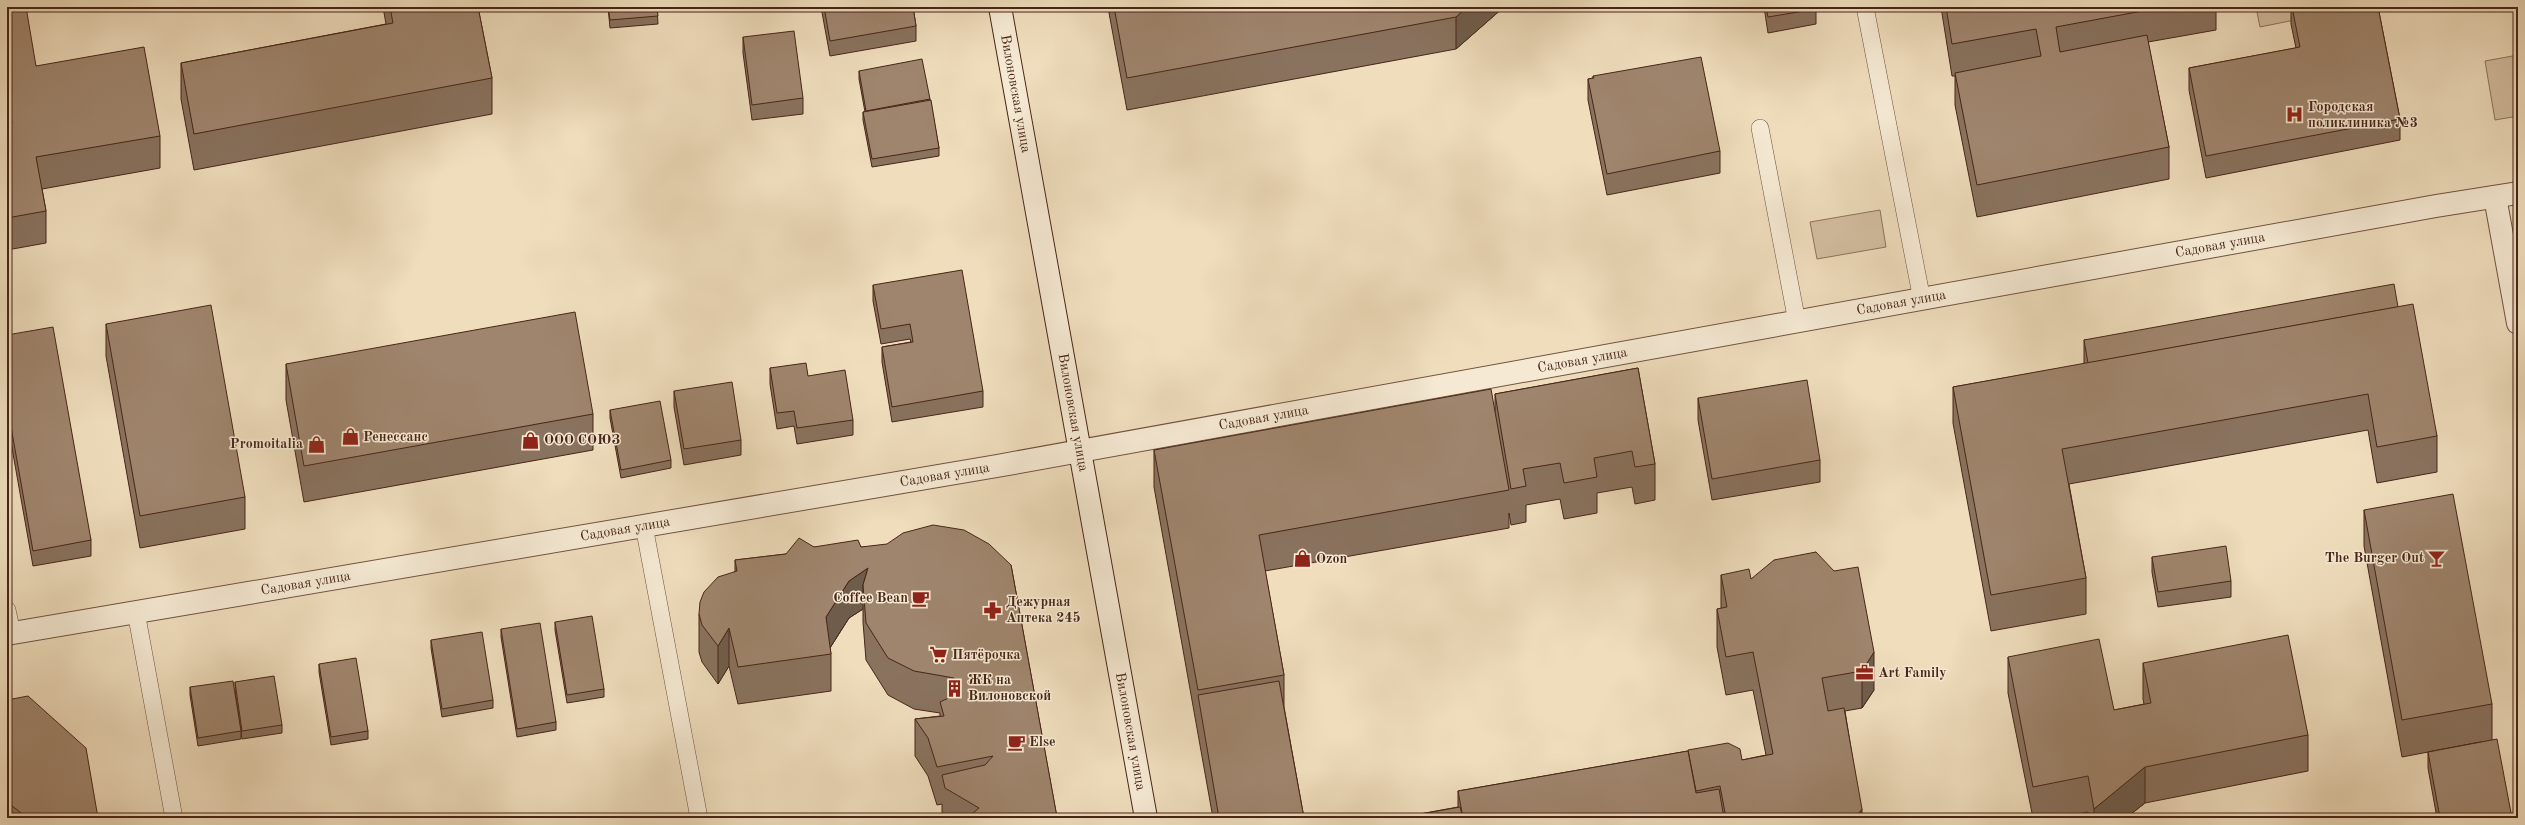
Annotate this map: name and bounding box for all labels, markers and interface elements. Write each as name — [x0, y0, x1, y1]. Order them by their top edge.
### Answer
street label: Вилоновская улица — [998, 33, 1033, 154]
place label: Городская поликлиника №3 — [2308, 100, 2418, 130]
hospital icon: Городская поликлиника №3 — [2285, 105, 2305, 125]
street label: Садовая улица — [2174, 230, 2266, 260]
street label: Садовая улица — [1855, 288, 1947, 318]
street label: Садовая улица — [1536, 345, 1628, 375]
street label: Вилоновская улица — [1056, 352, 1091, 473]
street label: Садовая улица — [1218, 403, 1310, 433]
shop icon: Ренессанс — [340, 427, 360, 447]
place label: Ренессанс — [363, 430, 428, 444]
shop icon: ООО СОЮЗ — [521, 430, 541, 450]
place label: ООО СОЮЗ — [544, 433, 620, 447]
shop icon: Promoitalia — [306, 434, 326, 454]
place label: Promoitalia — [230, 437, 303, 451]
street label: Садовая улица — [899, 460, 991, 489]
street label: Садовая улица — [579, 515, 671, 544]
bar icon: The Burger Out — [2427, 548, 2447, 568]
shop icon: Ozon — [1293, 549, 1313, 569]
place label: The Burger Out — [2325, 551, 2424, 565]
place label: Ozon — [1316, 552, 1347, 566]
street label: Садовая улица — [260, 569, 352, 598]
cafe icon: Coffee Bean — [911, 588, 931, 608]
place label: Coffee Bean — [833, 591, 908, 605]
place label: Дежурная Аптека 245 — [1006, 595, 1081, 625]
pharmacy icon: Дежурная Аптека 245 — [983, 600, 1003, 620]
supermarket icon: Пятёрочка — [929, 645, 949, 665]
place label: Пятёрочка — [952, 648, 1021, 662]
office icon: Art Family — [1855, 663, 1875, 683]
place label: Art Family — [1878, 666, 1947, 680]
street label: Вилоновская улица — [1113, 671, 1148, 792]
place label: ЖК на Вилоновской — [968, 673, 1051, 703]
building icon: ЖК на Вилоновской — [945, 678, 965, 698]
cafe icon: Else — [1006, 732, 1026, 752]
place label: Else — [1029, 735, 1056, 749]

